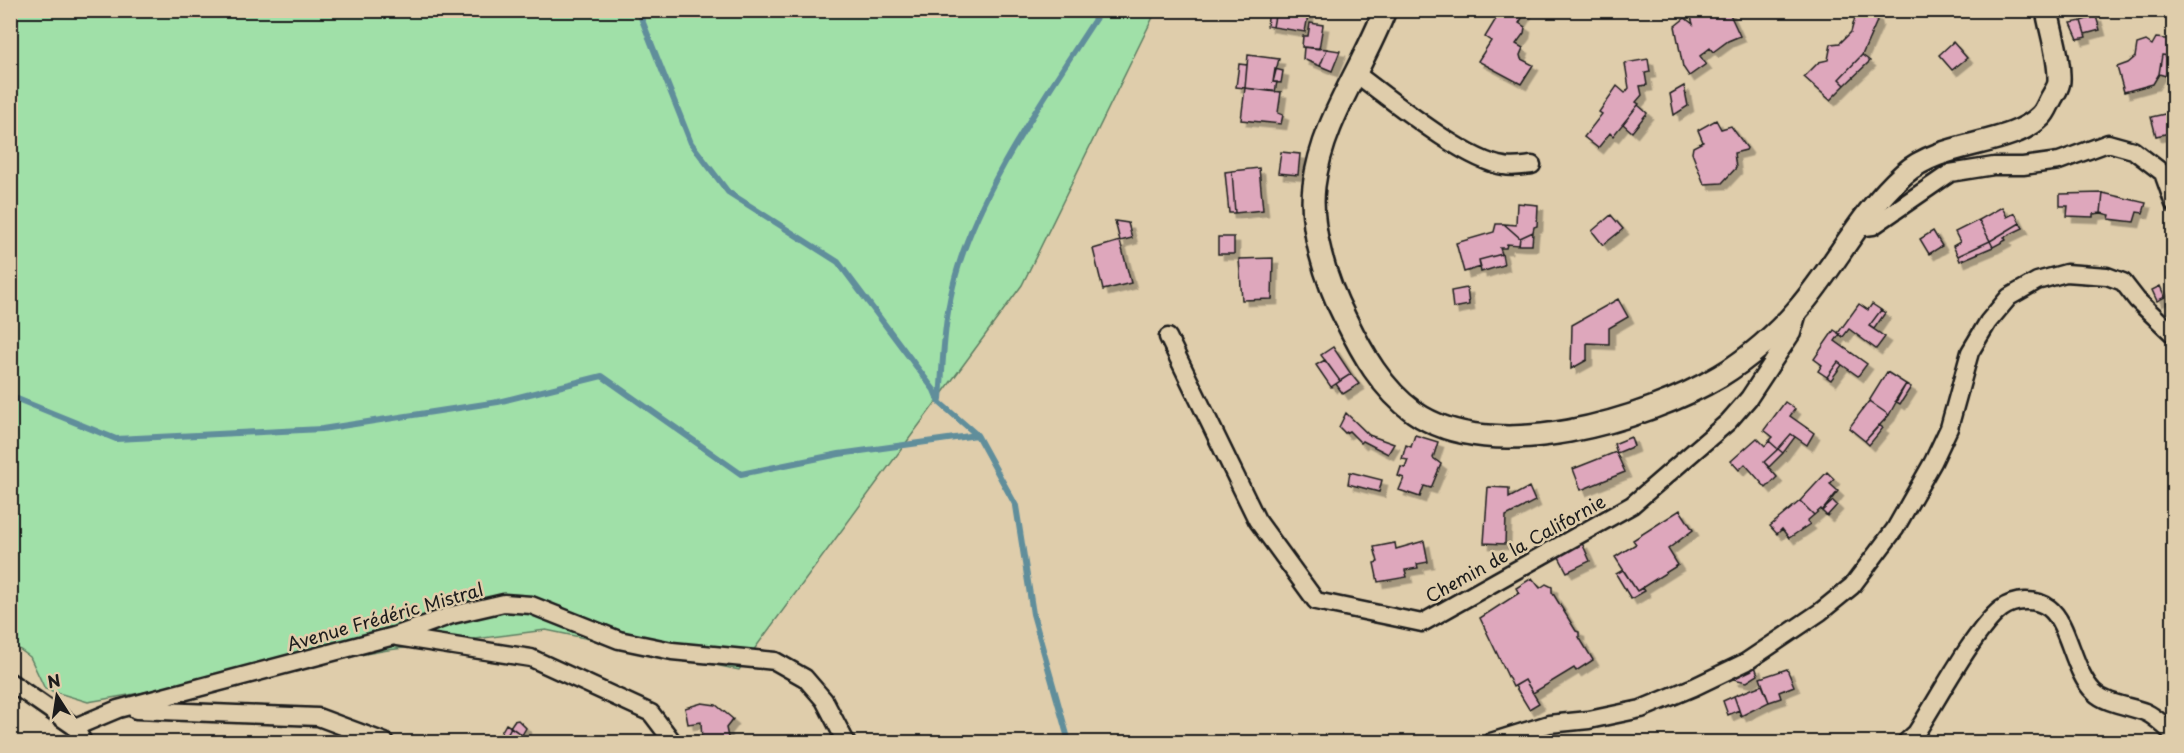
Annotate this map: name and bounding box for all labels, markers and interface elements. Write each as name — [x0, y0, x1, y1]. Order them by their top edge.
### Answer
street label: Chemin de la Californie — [1420, 487, 1610, 609]
street label: Avenue Frédéric Mistral — [284, 575, 486, 657]
north arrow — [27, 666, 87, 726]
text: N — [45, 667, 62, 693]

